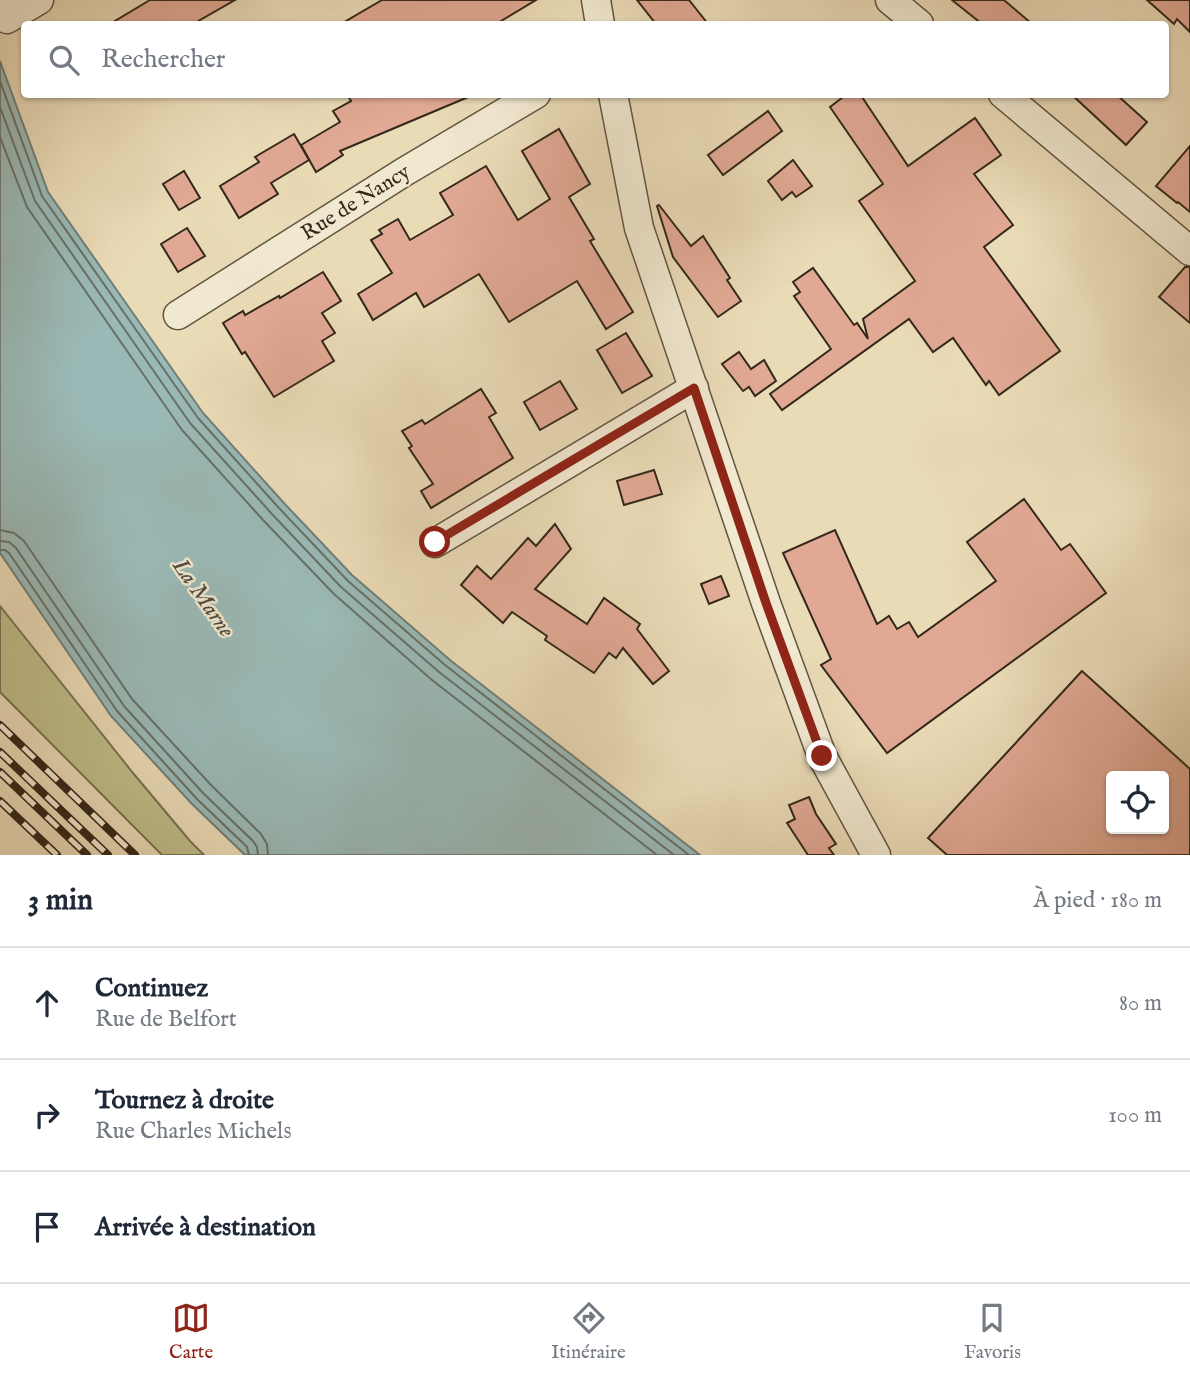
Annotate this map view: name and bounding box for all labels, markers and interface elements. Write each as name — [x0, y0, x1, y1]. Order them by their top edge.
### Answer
search box — [21, 21, 1169, 98]
icon: search — [45, 41, 83, 79]
text: Rechercher — [101, 43, 225, 76]
street label: Rue de Nancy — [296, 158, 416, 247]
route start — [419, 526, 450, 557]
water label: La Marne — [165, 552, 241, 643]
route end — [806, 740, 837, 771]
map controls — [1106, 771, 1169, 834]
button: locate — [1106, 771, 1169, 834]
text: 3 min — [28, 882, 93, 920]
text: À pied · 180 m — [1033, 886, 1162, 915]
text: Continuez — [95, 972, 208, 1005]
icon: ahead — [28, 984, 66, 1022]
text: 80 m — [1119, 989, 1162, 1018]
text: Rue de Belfort — [95, 1005, 237, 1034]
text: Tournez à droite — [95, 1084, 274, 1117]
icon: right — [28, 1096, 66, 1134]
text: 100 m — [1108, 1101, 1162, 1130]
text: Rue Charles Michels — [95, 1117, 292, 1146]
icon: arrive — [28, 1208, 66, 1246]
text: Arrivée à destination — [95, 1211, 316, 1244]
tab: Carte — [169, 1299, 213, 1365]
tab: Itinéraire — [551, 1299, 626, 1365]
tab: Favoris — [964, 1299, 1021, 1365]

